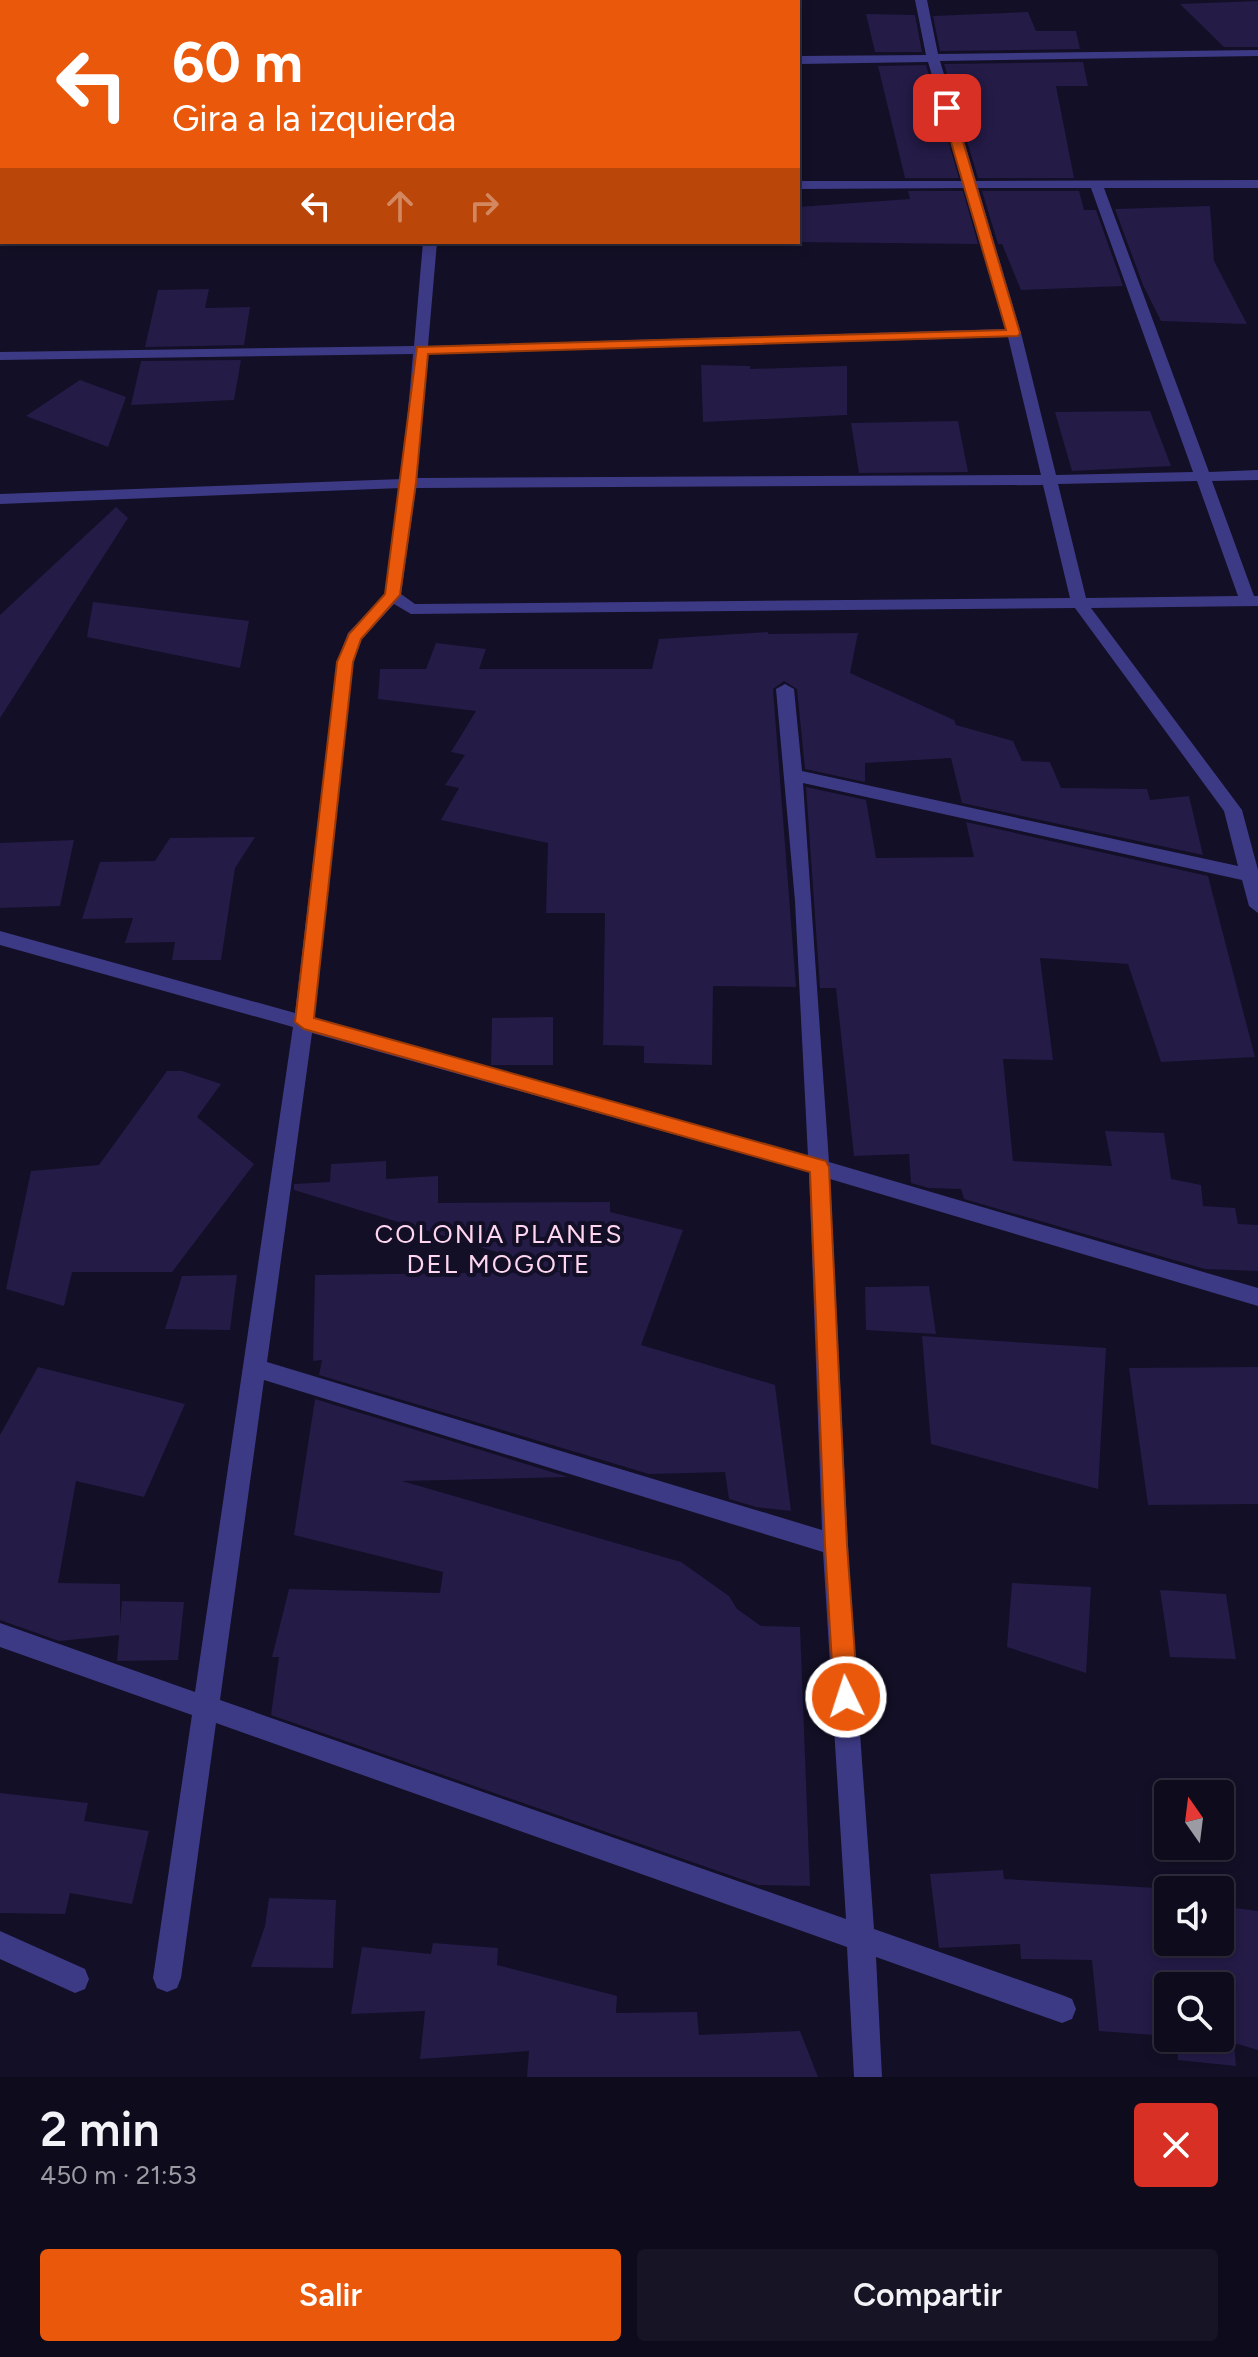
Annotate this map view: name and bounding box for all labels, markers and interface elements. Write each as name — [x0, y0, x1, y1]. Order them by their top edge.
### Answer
text: 60 m — [172, 29, 303, 96]
icon: left — [40, 32, 144, 136]
pin — [913, 74, 981, 142]
icon: arrive — [925, 86, 969, 130]
text: Gira a la izquierda — [172, 97, 456, 140]
icon: left — [294, 184, 338, 228]
icon: ahead — [378, 184, 422, 228]
icon: right — [462, 184, 506, 228]
district label: COLONIA PLANES DEL MOGOTE — [375, 1218, 624, 1280]
position arrow — [804, 1655, 888, 1739]
north arrow — [1154, 1780, 1234, 1860]
map controls — [1154, 1780, 1234, 2052]
button: sound — [1154, 1876, 1234, 1956]
button: search — [1154, 1972, 1234, 2052]
text: 2 min — [40, 2100, 160, 2158]
button: close — [1134, 2103, 1218, 2187]
text: 450 m · 21:53 — [40, 2159, 197, 2191]
button: Salir — [40, 2249, 621, 2341]
button: Compartir — [637, 2249, 1218, 2341]

